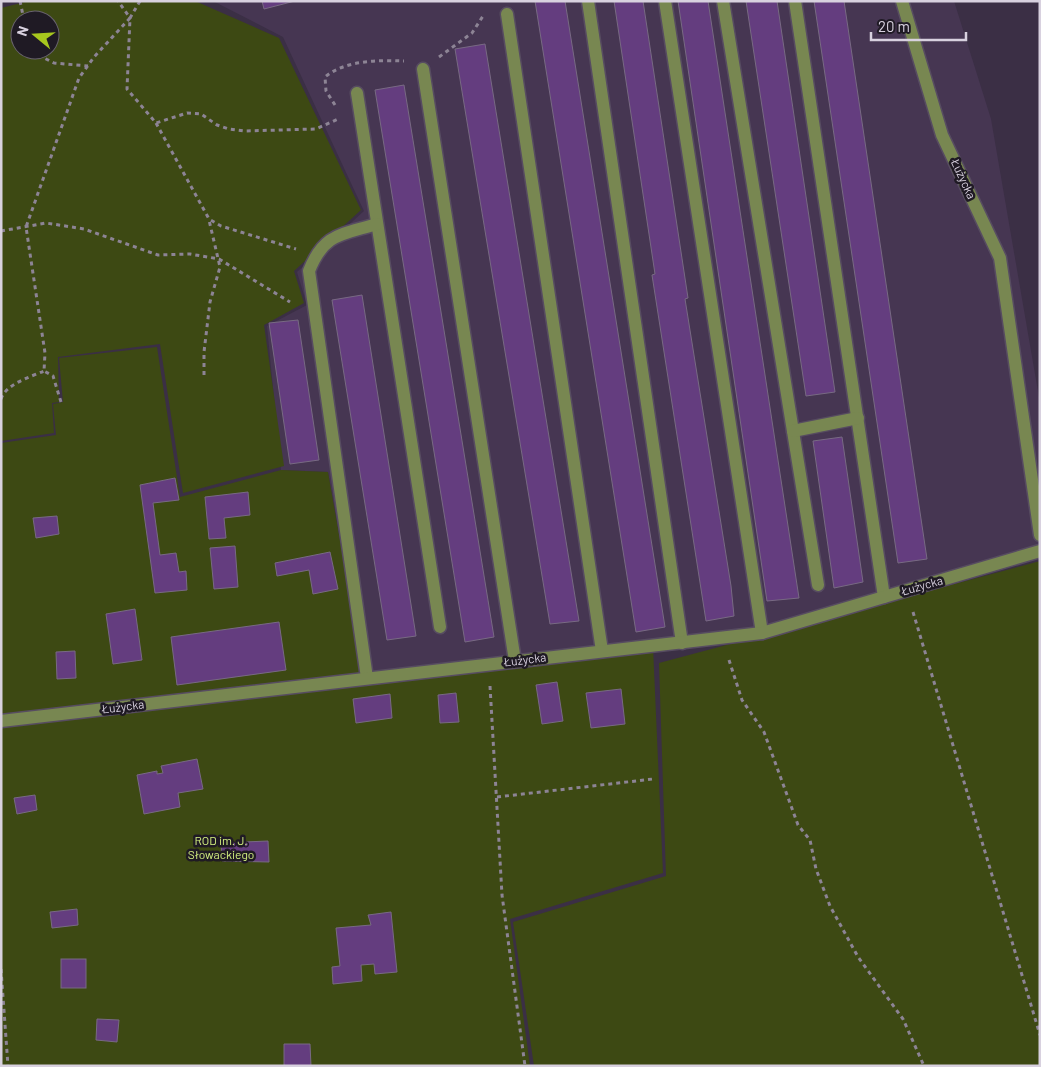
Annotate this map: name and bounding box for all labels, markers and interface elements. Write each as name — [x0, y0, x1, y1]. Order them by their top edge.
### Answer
north arrow — [10, 10, 60, 60]
scale bar — [871, 10, 966, 42]
text: 20 m — [878, 17, 910, 35]
text: N — [13, 24, 32, 38]
street label: Łużycka — [948, 155, 979, 201]
street label: Łużycka — [898, 572, 944, 598]
street label: Łużycka — [502, 649, 547, 669]
street label: Łużycka — [100, 696, 145, 716]
park label: ROD im. J. Słowackiego — [188, 833, 254, 861]

